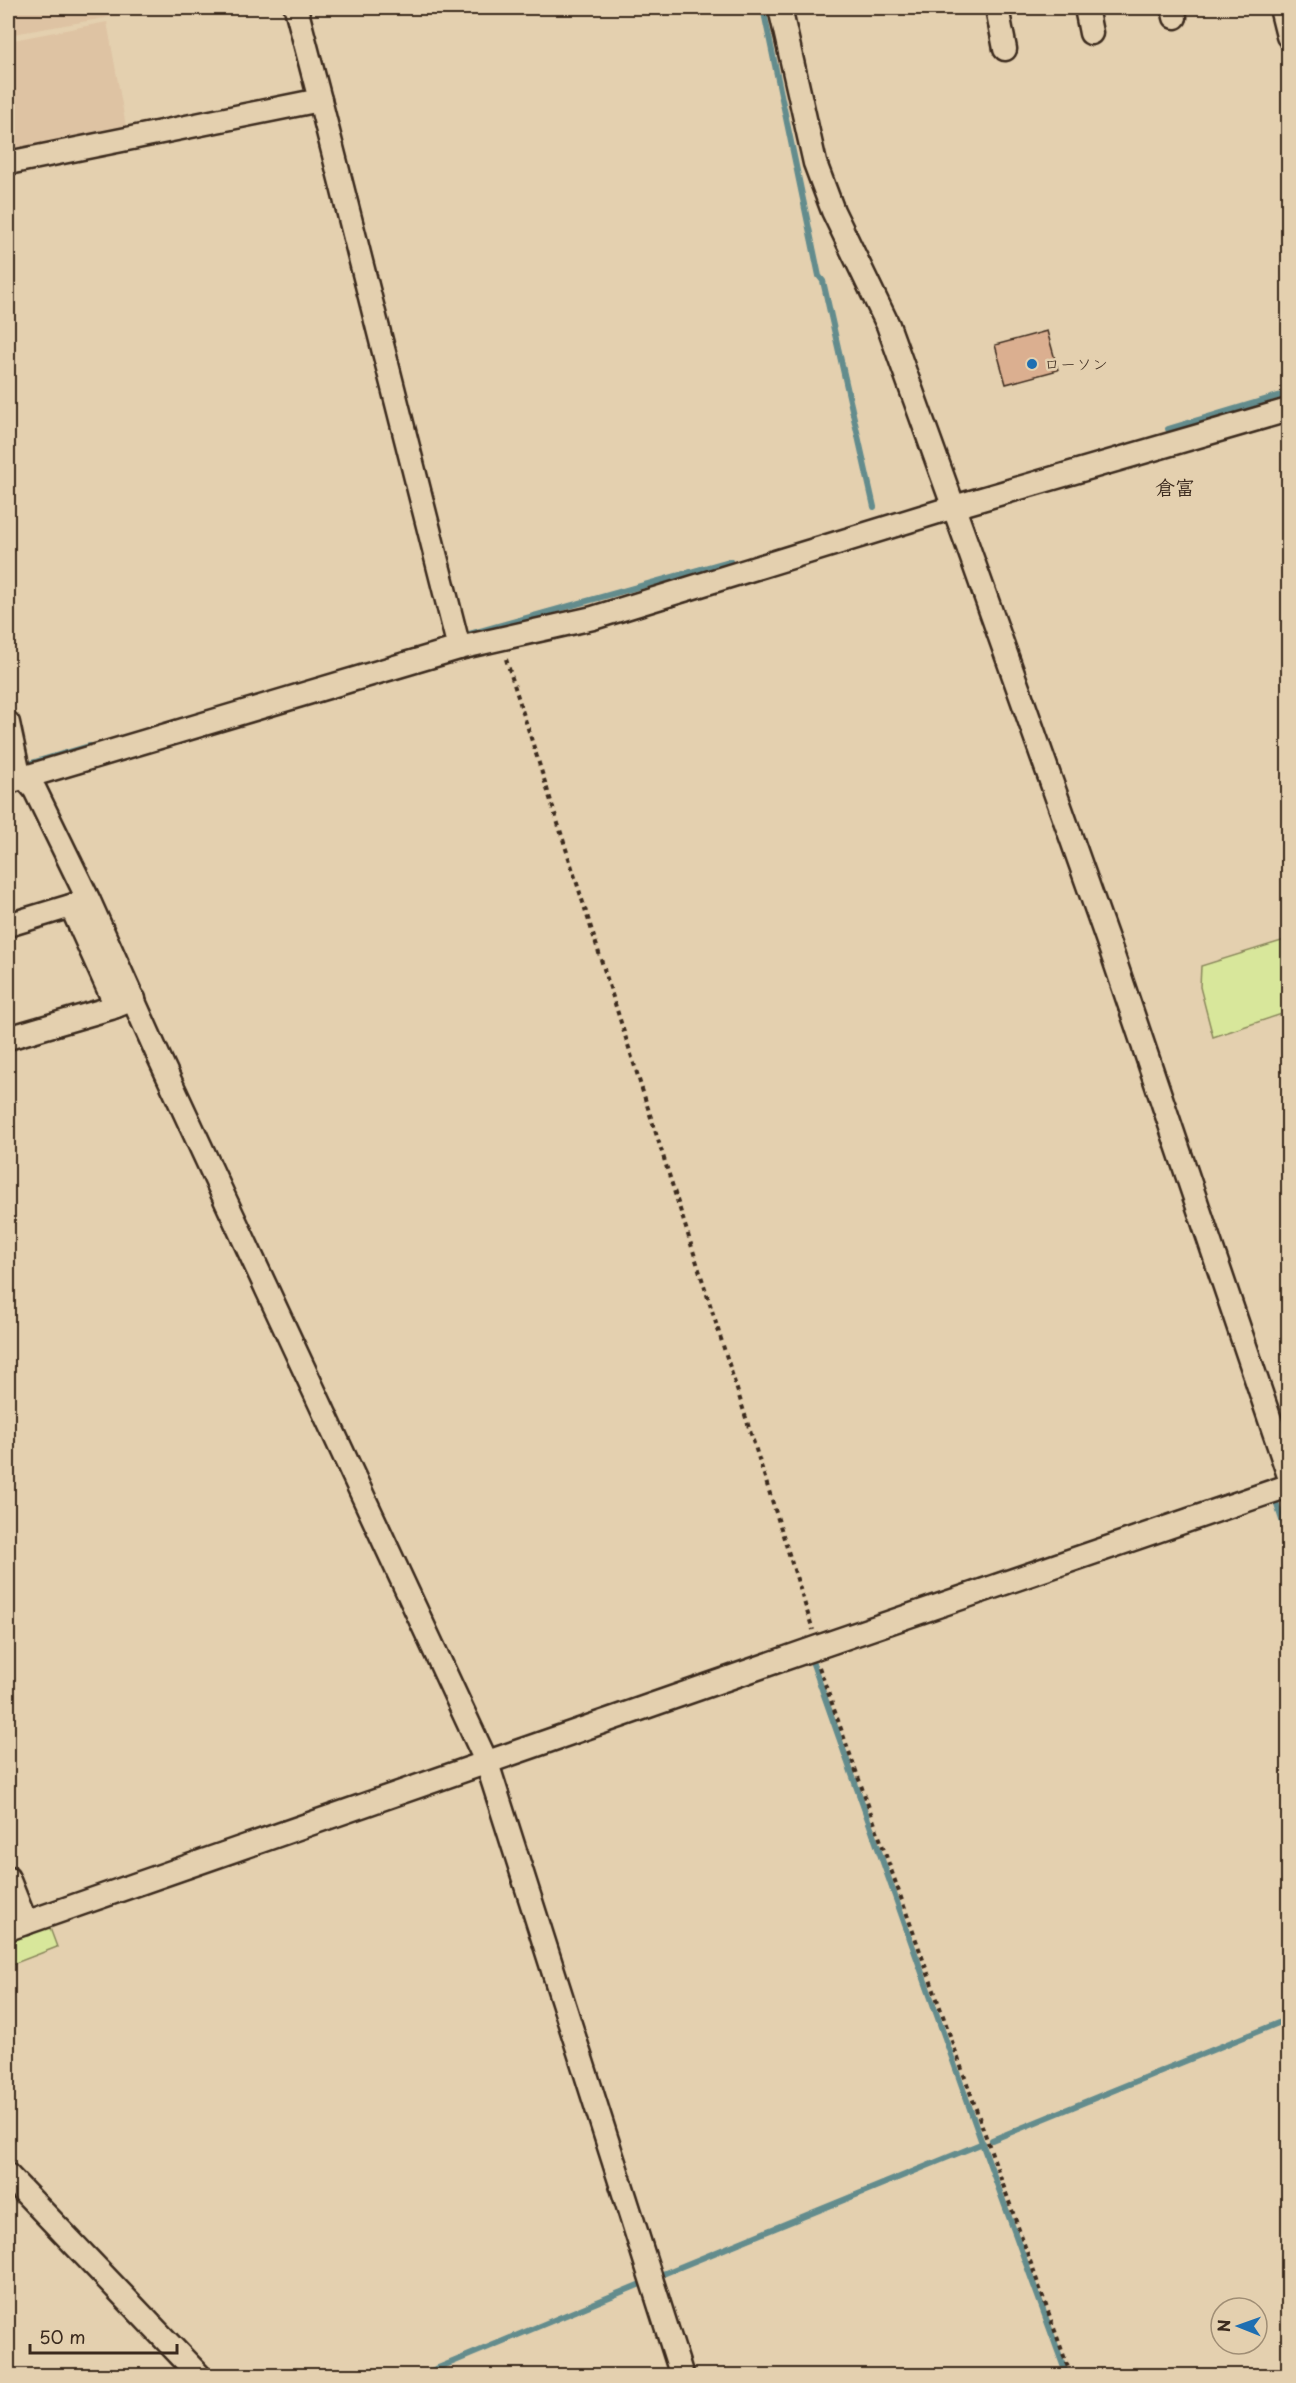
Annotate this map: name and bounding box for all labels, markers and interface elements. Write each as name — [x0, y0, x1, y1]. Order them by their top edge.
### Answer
place label: ローソン — [1044, 351, 1108, 375]
marker: ローソン — [1025, 357, 1039, 371]
district label: 倉富 — [1155, 472, 1195, 502]
north arrow — [1209, 2296, 1269, 2356]
scale bar — [30, 2317, 177, 2355]
text: N — [1211, 2319, 1235, 2332]
text: 50 m — [39, 2323, 86, 2350]

